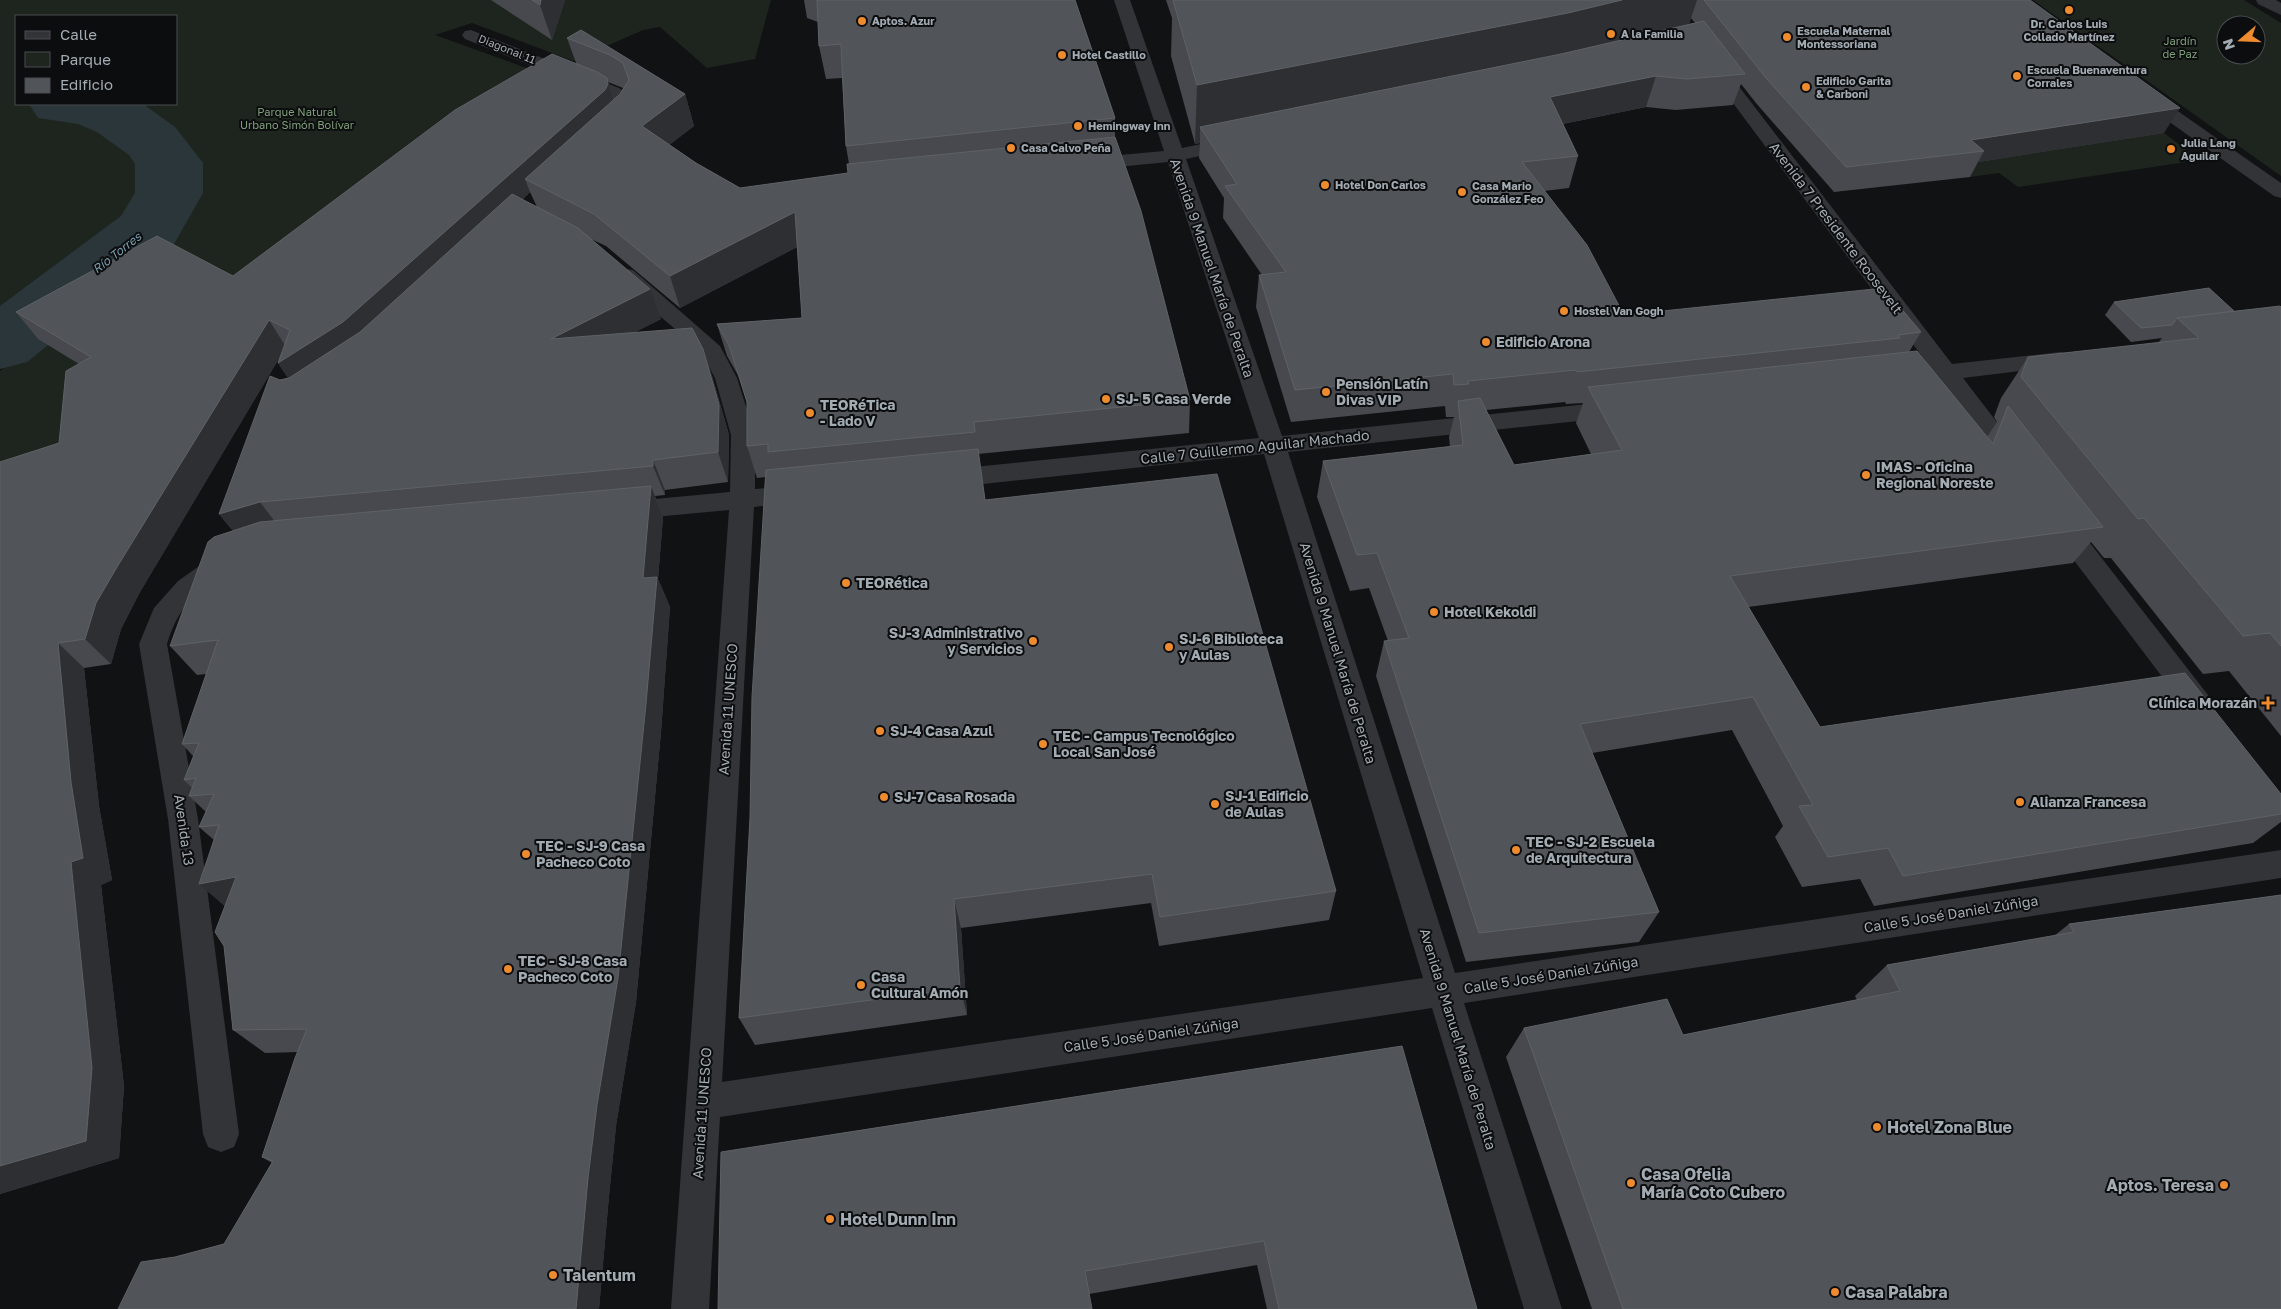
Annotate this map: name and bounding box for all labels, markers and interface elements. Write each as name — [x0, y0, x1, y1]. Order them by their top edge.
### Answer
marker: Dr. Carlos Luis Collado Martínez — [2063, 4, 2075, 16]
place label: Aptos. Azur — [872, 14, 935, 27]
legend — [15, 15, 178, 105]
marker: Aptos. Azur — [856, 15, 868, 27]
north arrow — [2216, 15, 2266, 65]
place label: Dr. Carlos Luis Collado Martínez — [2023, 17, 2115, 43]
place label: Escuela Maternal Montessoriana — [1797, 24, 1891, 50]
text: Calle — [60, 25, 97, 43]
place label: A la Familia — [1621, 27, 1683, 40]
marker: A la Familia — [1605, 28, 1617, 40]
street label: Diagonal 11 — [477, 31, 538, 66]
marker: Escuela Maternal Montessoriana — [1781, 31, 1793, 43]
park label: Jardín de Paz — [2163, 34, 2198, 60]
text: N — [2218, 37, 2238, 52]
place label: Hotel Castillo — [1072, 48, 1146, 61]
marker: Hotel Castillo — [1056, 49, 1068, 61]
text: Parque — [60, 50, 111, 68]
place label: Escuela Buenaventura Corrales — [2027, 63, 2147, 89]
marker: Escuela Buenaventura Corrales — [2011, 70, 2023, 82]
place label: Edificio Garita & Carboni — [1816, 74, 1891, 100]
text: Edificio — [60, 75, 113, 93]
marker: Edificio Garita & Carboni — [1800, 81, 1812, 93]
park label: Parque Natural Urbano Simón Bolívar — [240, 105, 355, 131]
place label: Hemingway Inn — [1088, 119, 1171, 132]
marker: Hemingway Inn — [1072, 120, 1084, 132]
place label: Julia Lang Aguilar — [2181, 136, 2236, 162]
street label: Avenida 7 Presidente Roosevelt — [1766, 138, 1907, 317]
place label: Casa Calvo Peña — [1021, 141, 1111, 154]
marker: Casa Calvo Peña — [1005, 142, 1017, 154]
marker: Julia Lang Aguilar — [2165, 143, 2177, 155]
street label: Avenida 9 Manuel María de Peralta — [1167, 156, 1258, 380]
place label: Hotel Don Carlos — [1335, 178, 1426, 191]
marker: Hotel Don Carlos — [1319, 179, 1331, 191]
place label: Casa Mario González Feo — [1472, 179, 1544, 205]
marker: Casa Mario González Feo — [1456, 186, 1468, 198]
water label: Río Torres — [89, 229, 145, 276]
place label: Hostel Van Gogh — [1574, 304, 1664, 317]
marker: Hostel Van Gogh — [1558, 305, 1570, 317]
place label: Edificio Arona — [1496, 333, 1590, 350]
marker: Edificio Arona — [1480, 336, 1492, 348]
place label: Pensión Latín Divas VIP — [1336, 375, 1428, 408]
marker: Pensión Latín Divas VIP — [1320, 386, 1332, 398]
place label: SJ- 5 Casa Verde — [1116, 390, 1231, 407]
marker: SJ- 5 Casa Verde — [1100, 393, 1112, 405]
place label: TEORéTica - Lado V — [820, 396, 895, 429]
marker: TEORéTica - Lado V — [804, 407, 816, 419]
street label: Calle 7 Guillermo Aguilar Machado — [1140, 426, 1370, 467]
place label: IMAS - Oficina Regional Noreste — [1876, 458, 1994, 491]
marker: IMAS - Oficina Regional Noreste — [1860, 469, 1872, 481]
street label: Avenida 9 Manuel María de Peralta — [1297, 540, 1380, 766]
place label: TEORética — [856, 574, 928, 591]
marker: TEORética — [840, 577, 852, 589]
place label: Hotel Kekoldi — [1444, 603, 1537, 620]
marker: Hotel Kekoldi — [1428, 606, 1440, 618]
place label: SJ-3 Administrativo y Servicios — [889, 624, 1023, 657]
place label: SJ-6 Biblioteca y Aulas — [1179, 630, 1283, 663]
marker: SJ-3 Administrativo y Servicios — [1027, 635, 1039, 647]
marker: SJ-6 Biblioteca y Aulas — [1163, 641, 1175, 653]
street label: Avenida 11 UNESCO — [714, 643, 741, 775]
place label: Clínica Morazán — [2149, 694, 2257, 711]
marker: Clínica Morazán — [2261, 696, 2275, 710]
place label: SJ-4 Casa Azul — [890, 722, 993, 739]
marker: SJ-4 Casa Azul — [874, 725, 886, 737]
place label: TEC - Campus Tecnológico Local San José — [1053, 727, 1235, 760]
marker: TEC - Campus Tecnológico Local San José — [1037, 738, 1049, 750]
place label: SJ-1 Edificio de Aulas — [1225, 787, 1309, 820]
place label: SJ-7 Casa Rosada — [894, 788, 1015, 805]
marker: SJ-7 Casa Rosada — [878, 791, 890, 803]
street label: Avenida 13 — [171, 793, 198, 867]
place label: Alianza Francesa — [2030, 793, 2146, 810]
marker: Alianza Francesa — [2014, 796, 2026, 808]
marker: SJ-1 Edificio de Aulas — [1209, 798, 1221, 810]
place label: TEC - SJ-2 Escuela de Arquitectura — [1526, 833, 1655, 866]
place label: TEC - SJ-9 Casa Pacheco Coto — [536, 837, 645, 870]
marker: TEC - SJ-2 Escuela de Arquitectura — [1510, 844, 1522, 856]
marker: TEC - SJ-9 Casa Pacheco Coto — [520, 848, 532, 860]
street label: Calle 5 José Daniel Zúñiga — [1863, 891, 2039, 936]
street label: Avenida 9 Manuel María de Peralta — [1417, 926, 1500, 1152]
place label: TEC - SJ-8 Casa Pacheco Coto — [518, 952, 627, 985]
street label: Calle 5 José Daniel Zúñiga — [1463, 952, 1639, 997]
marker: TEC - SJ-8 Casa Pacheco Coto — [502, 963, 514, 975]
place label: Casa Cultural Amón — [871, 968, 968, 1001]
marker: Casa Cultural Amón — [855, 979, 867, 991]
street label: Calle 5 José Daniel Zúñiga — [1062, 1014, 1239, 1055]
street label: Avenida 11 UNESCO — [688, 1047, 715, 1179]
place label: Hotel Zona Blue — [1887, 1117, 2012, 1137]
marker: Hotel Zona Blue — [1871, 1121, 1883, 1133]
place label: Casa Ofelia María Coto Cubero — [1641, 1164, 1785, 1202]
place label: Aptos. Teresa — [2107, 1175, 2214, 1195]
marker: Casa Ofelia María Coto Cubero — [1625, 1177, 1637, 1189]
marker: Aptos. Teresa — [2218, 1179, 2230, 1191]
place label: Hotel Dunn Inn — [840, 1209, 956, 1229]
marker: Hotel Dunn Inn — [824, 1213, 836, 1225]
place label: Talentum — [563, 1265, 636, 1285]
marker: Talentum — [547, 1269, 559, 1281]
place label: Casa Palabra — [1845, 1282, 1947, 1302]
marker: Casa Palabra — [1829, 1286, 1841, 1298]

